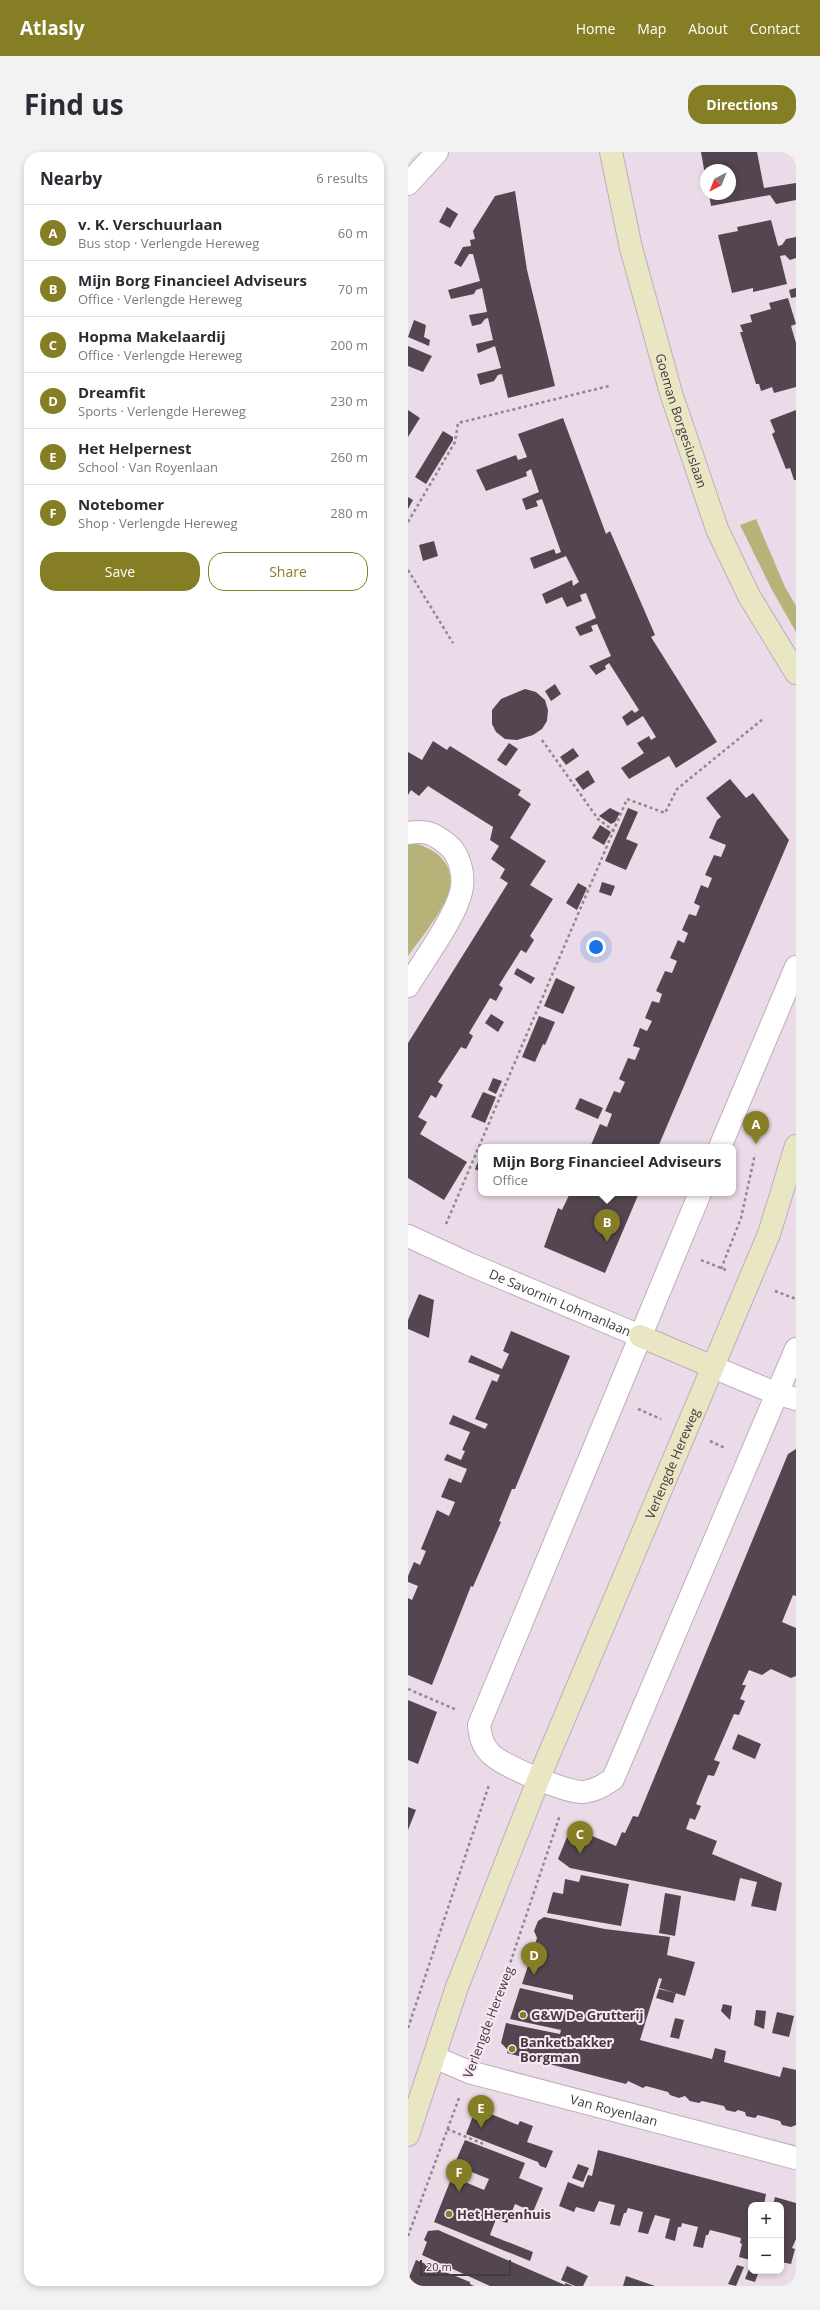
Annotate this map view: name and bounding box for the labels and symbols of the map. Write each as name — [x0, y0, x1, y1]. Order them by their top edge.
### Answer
north arrow — [700, 164, 736, 200]
street label: Goeman Borgesiuslaan — [651, 351, 712, 490]
your location — [586, 937, 606, 957]
pin: A — [743, 1111, 769, 1144]
pin: B — [594, 1209, 620, 1242]
street label: De Savornin Lohmanlaan — [486, 1264, 634, 1340]
street label: Verlengde Hereweg — [641, 1405, 703, 1522]
pin: C — [567, 1821, 593, 1854]
pin: D — [521, 1942, 547, 1975]
street label: Verlengde Hereweg — [458, 1963, 518, 2081]
place label: G&W De Grutterij — [531, 2006, 643, 2024]
marker: G&W De Grutterij — [518, 2010, 528, 2020]
place label: Banketbakker Borgman — [520, 2033, 612, 2066]
marker: Banketbakker Borgman — [507, 2044, 517, 2054]
street label: Van Royenlaan — [568, 2090, 660, 2130]
pin: E — [468, 2095, 494, 2128]
pin: F — [446, 2159, 472, 2192]
place label: Het Herenhuis — [457, 2205, 551, 2223]
marker: Het Herenhuis — [444, 2209, 454, 2219]
scale bar — [420, 2258, 511, 2277]

